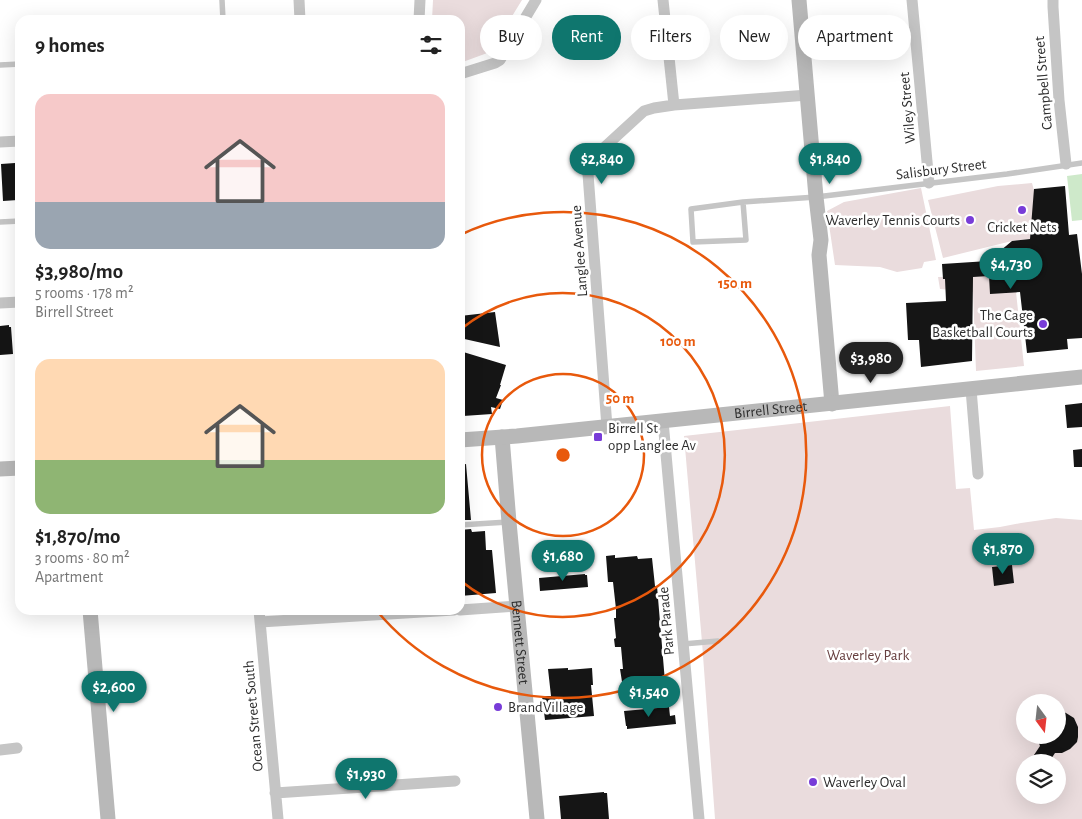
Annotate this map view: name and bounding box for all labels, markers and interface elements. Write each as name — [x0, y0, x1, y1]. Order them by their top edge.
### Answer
chip: Buy — [480, 15, 542, 60]
chip: Rent — [552, 15, 621, 60]
chip: Filters — [631, 15, 710, 60]
chip: New — [720, 15, 788, 60]
chip: Apartment — [798, 15, 911, 60]
icon: filters — [417, 31, 445, 59]
text: 9 homes — [35, 35, 105, 56]
street label: Campbell Street — [1032, 35, 1055, 130]
street label: Wiley Street — [897, 71, 918, 144]
icon: home — [195, 126, 285, 216]
pin: $2,840 — [561, 142, 643, 185]
pin: $1,840 — [789, 142, 871, 185]
text: $2,840 — [581, 151, 623, 167]
text: $1,840 — [810, 151, 850, 167]
street label: Salisbury Street — [895, 156, 987, 182]
marker: Cricket Nets — [1016, 204, 1028, 216]
street label: Langlee Avenue — [569, 205, 590, 297]
place label: Waverley Tennis Courts — [825, 213, 960, 228]
marker: Waverley Tennis Courts — [964, 214, 976, 226]
place label: Cricket Nets — [987, 220, 1057, 235]
pin: $4,730 — [970, 248, 1052, 290]
text: $4,730 — [990, 256, 1032, 272]
text: $3,980/mo — [35, 261, 123, 282]
text: 150 m — [718, 276, 752, 291]
text: 5 rooms · 178 m² — [35, 285, 133, 301]
text: Birrell Street — [35, 304, 113, 320]
place label: The Cage Basketball Courts — [932, 308, 1033, 340]
marker: The Cage Basketball Courts — [1037, 318, 1049, 330]
text: 100 m — [660, 334, 696, 349]
pin: $3,980 — [830, 342, 912, 384]
text: $3,980 — [850, 350, 892, 366]
icon: home — [195, 391, 285, 481]
text: 50 m — [606, 391, 634, 406]
street label: Birrell Street — [733, 399, 808, 421]
place label: Birrell St opp Langlee Av — [608, 421, 697, 453]
marker: Birrell St opp Langlee Av — [592, 431, 604, 443]
centre of rings — [554, 446, 572, 464]
text: $1,870/mo — [35, 526, 120, 547]
pin: $1,870 — [962, 532, 1044, 575]
pin: $1,680 — [522, 540, 604, 582]
text: $1,870 — [983, 541, 1023, 557]
text: $1,680 — [543, 548, 583, 564]
text: 3 rooms · 80 m² — [35, 550, 130, 566]
text: Apartment — [35, 569, 103, 585]
street label: Park Parade — [656, 586, 677, 656]
street label: Bennett Street — [508, 599, 531, 685]
park label: Waverley Park — [827, 648, 909, 663]
street label: Ocean Street South — [241, 660, 266, 772]
pin: $2,600 — [73, 670, 155, 713]
pin: $1,540 — [608, 676, 690, 718]
text: $2,600 — [93, 679, 135, 695]
text: $1,540 — [629, 684, 669, 700]
north arrow — [1016, 694, 1066, 744]
map controls — [1016, 694, 1066, 804]
place label: BrandVillage — [508, 700, 584, 715]
marker: BrandVillage — [492, 701, 504, 713]
button: layers — [1016, 754, 1066, 804]
pin: $1,930 — [325, 758, 407, 800]
text: $1,930 — [346, 766, 386, 782]
place label: Waverley Oval — [823, 775, 906, 790]
marker: Waverley Oval — [807, 776, 819, 788]

